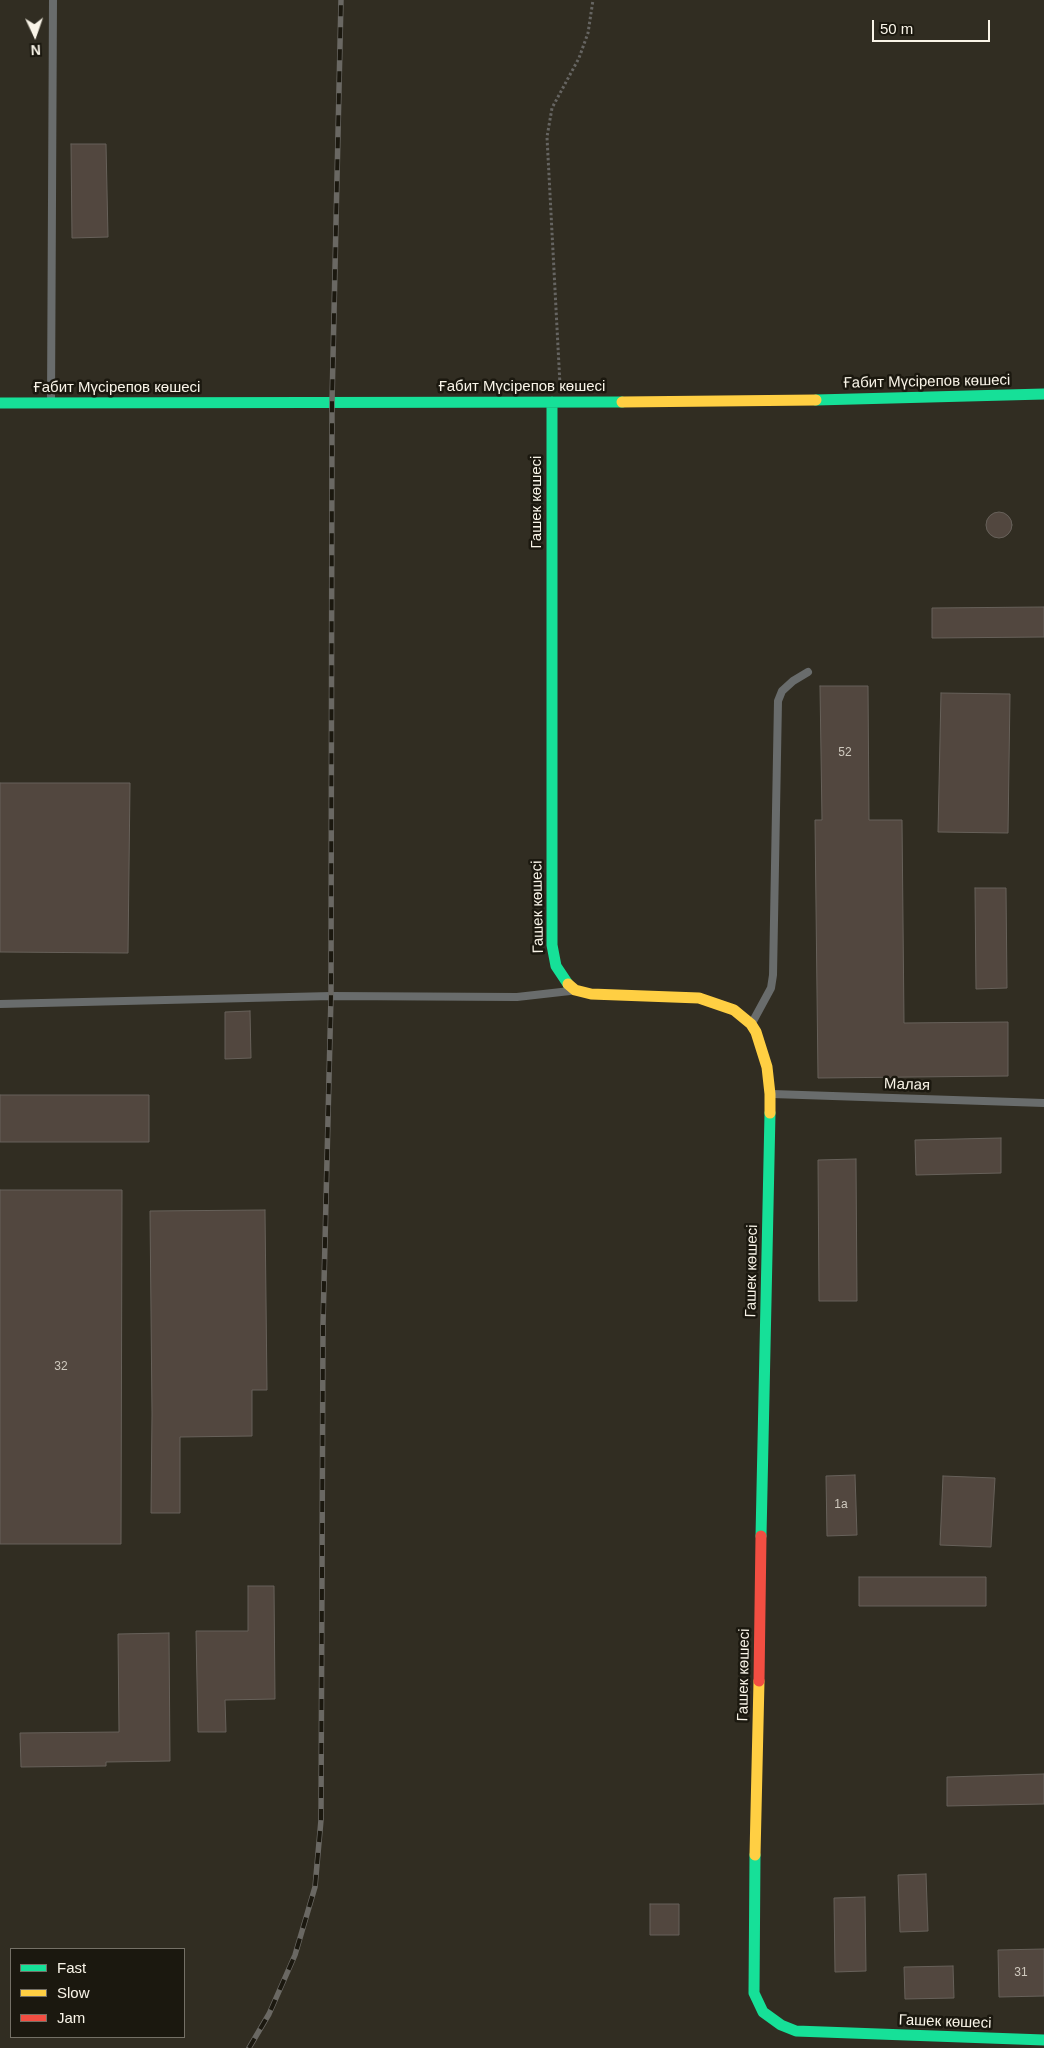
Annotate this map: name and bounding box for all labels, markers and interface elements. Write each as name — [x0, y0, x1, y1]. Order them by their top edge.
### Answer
north arrow — [10, 10, 60, 60]
scale bar — [874, 10, 992, 42]
text: 50 m — [880, 20, 913, 37]
text: N — [30, 42, 41, 58]
street label: Ғабит Мүсірепов көшесі — [844, 372, 1010, 392]
street label: Ғабит Мүсірепов көшесі — [439, 378, 605, 396]
street label: Ғабит Мүсірепов көшесі — [34, 379, 200, 397]
street label: Гашек көшесі — [528, 456, 546, 548]
house number: 52 — [838, 746, 852, 760]
street label: Гашек көшесі — [528, 860, 548, 954]
street label: Малая — [884, 1075, 930, 1095]
street label: Гашек көшесі — [742, 1224, 762, 1318]
house number: 32 — [54, 1360, 68, 1374]
house number: 1а — [834, 1498, 848, 1512]
street label: Гашек көшесі — [734, 1628, 754, 1722]
legend — [10, 1948, 185, 2038]
text: Fast — [57, 1959, 86, 1976]
house number: 31 — [1014, 1966, 1028, 1980]
text: Slow — [57, 1984, 90, 2001]
text: Jam — [57, 2009, 85, 2026]
street label: Гашек көшесі — [898, 2011, 992, 2033]

